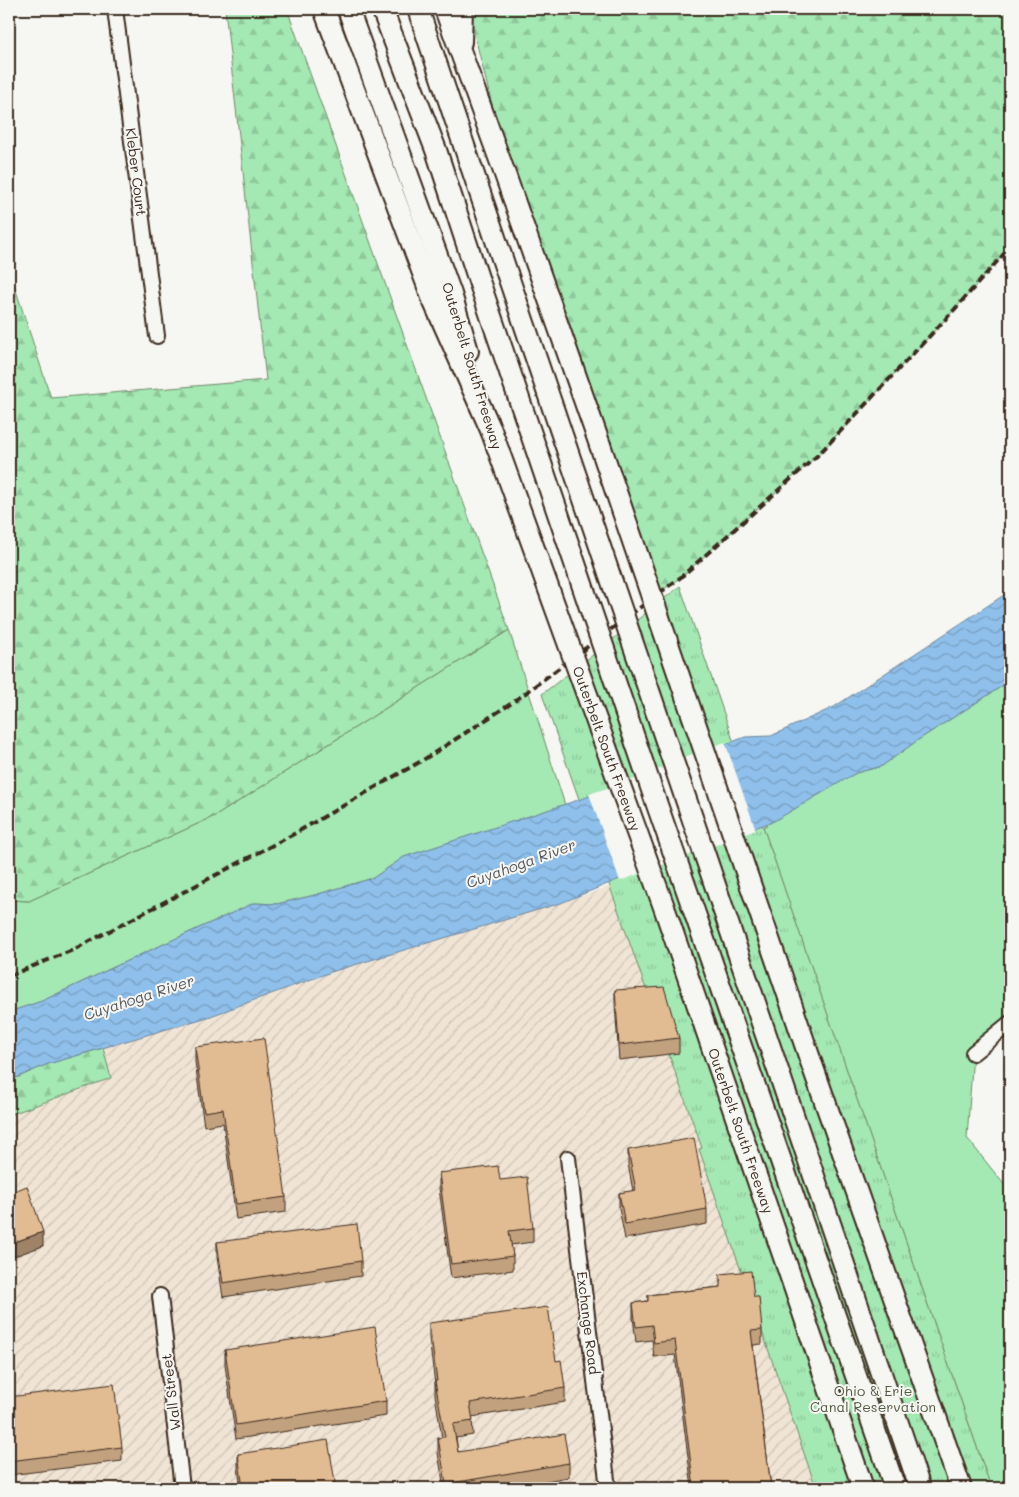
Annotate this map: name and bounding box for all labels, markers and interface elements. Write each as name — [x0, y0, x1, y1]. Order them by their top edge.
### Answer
street label: Kleber Court — [122, 127, 151, 217]
street label: Outerbelt South Freeway — [438, 280, 507, 452]
street label: Outerbelt South Freeway — [568, 664, 646, 834]
water label: Cuyahoga River — [463, 834, 579, 892]
water label: Cuyahoga River — [81, 970, 197, 1024]
street label: Outerbelt South Freeway — [704, 1045, 778, 1216]
street label: Exchange Road — [573, 1270, 604, 1376]
street label: Wall Street — [156, 1353, 185, 1431]
park label: Ohio & Erie Canal Reservation — [810, 1381, 936, 1416]

